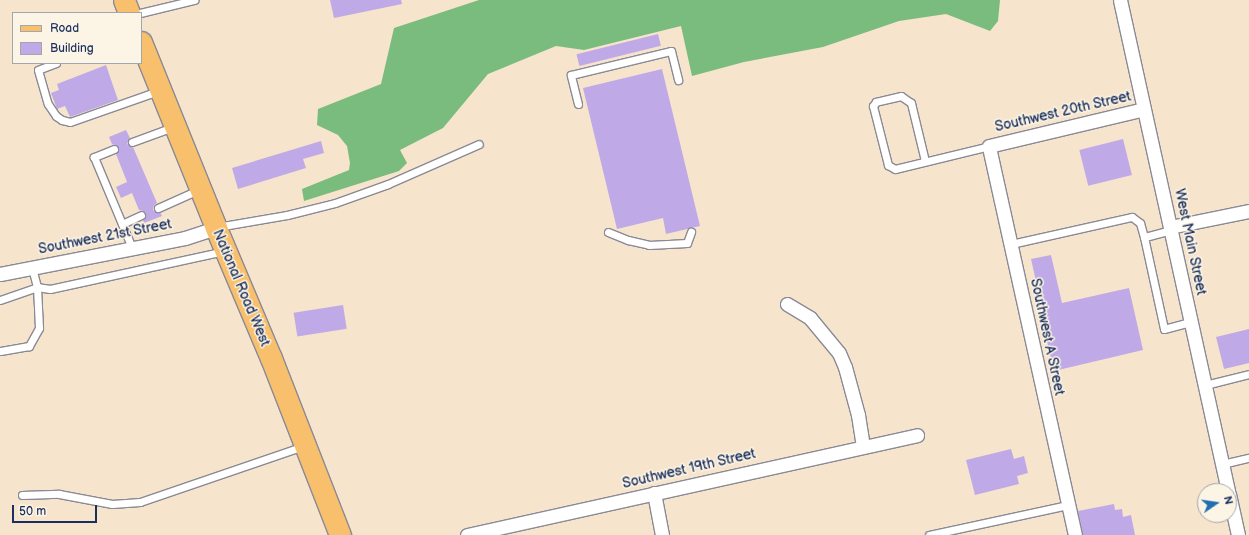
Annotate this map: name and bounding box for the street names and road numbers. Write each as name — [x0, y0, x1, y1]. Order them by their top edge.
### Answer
street label: Southwest 20th Street — [993, 88, 1133, 136]
street label: West Main Street — [1170, 187, 1210, 297]
street label: Southwest 21st Street — [37, 216, 173, 258]
street label: National Road West — [209, 227, 273, 349]
street label: Southwest A Street — [1026, 277, 1068, 397]
street label: Southwest 19th Street — [621, 445, 757, 493]

